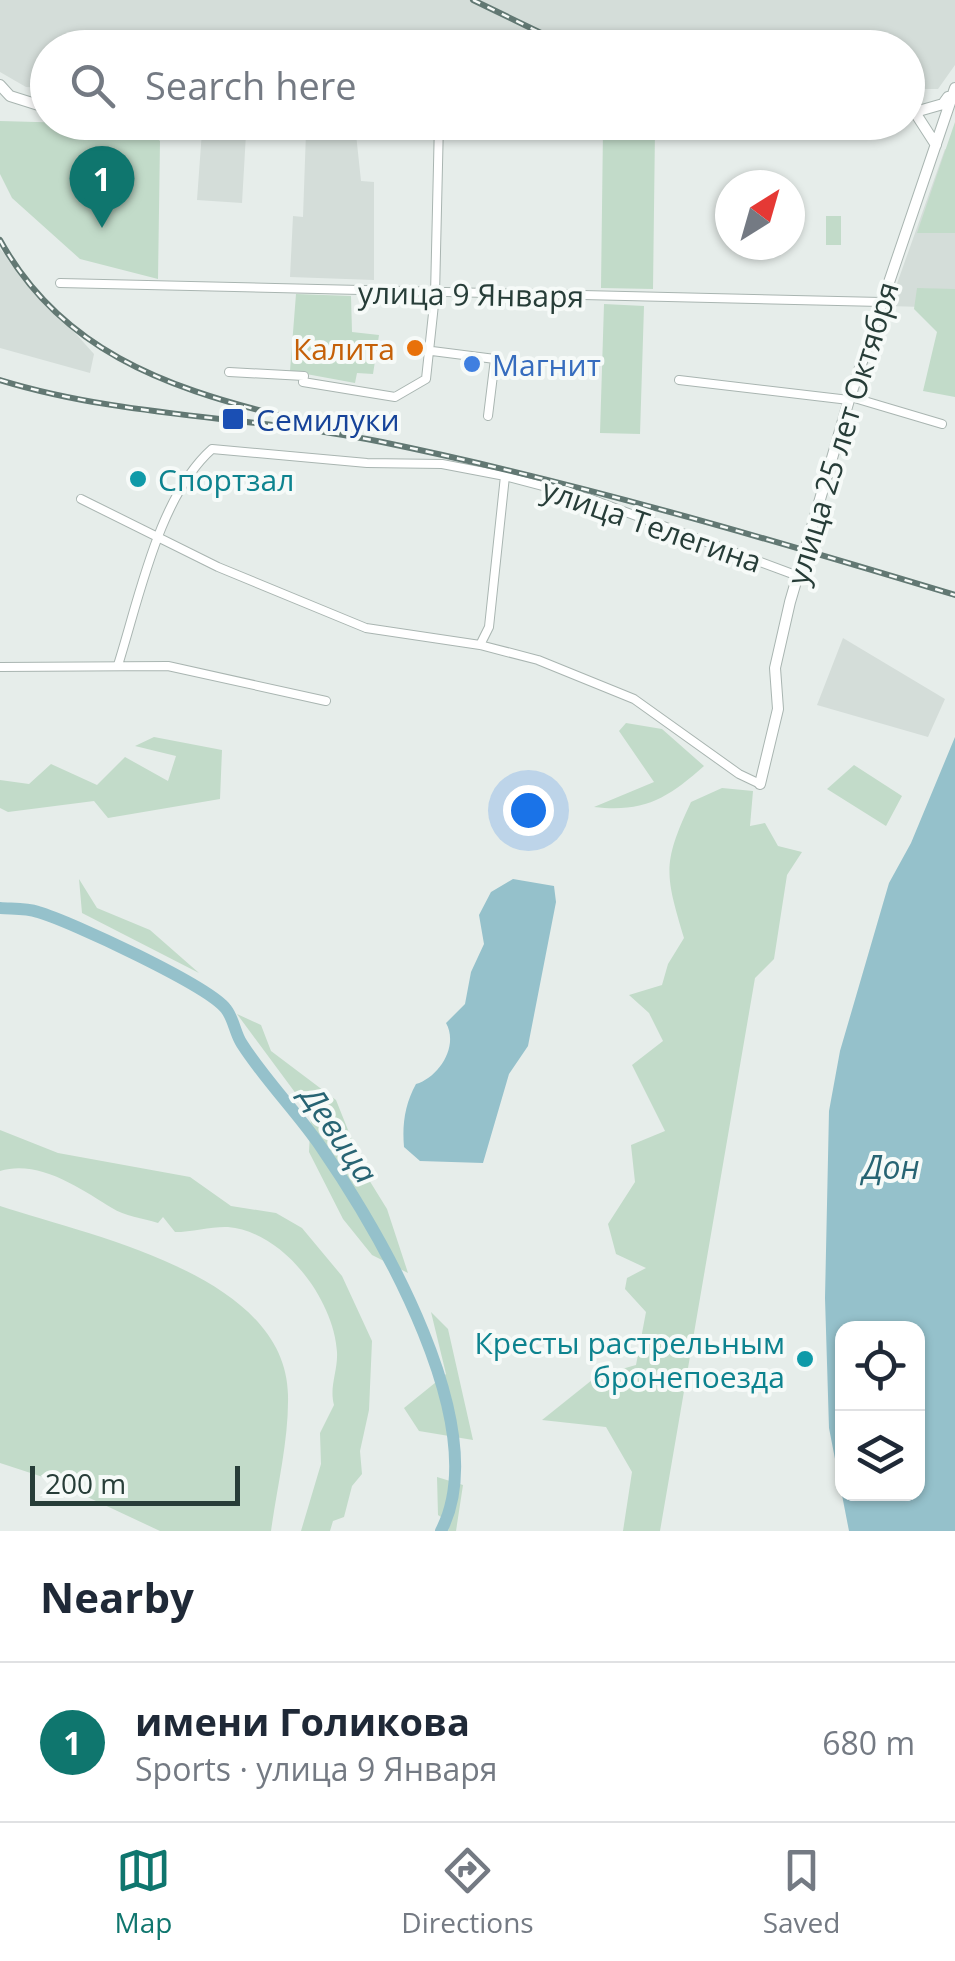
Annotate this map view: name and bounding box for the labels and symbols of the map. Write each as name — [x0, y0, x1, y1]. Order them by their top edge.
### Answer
pin: 1 — [70, 146, 134, 228]
north arrow — [715, 170, 805, 260]
street label: улица 9 Января — [358, 272, 584, 316]
street label: улица 25 лет Октября — [776, 276, 908, 590]
place label: Калита — [293, 328, 395, 369]
marker: Калита — [404, 337, 426, 359]
place label: Магнит — [492, 344, 601, 385]
marker: Магнит — [461, 353, 483, 375]
place label: Семилуки — [256, 399, 400, 440]
marker: Семилуки — [220, 406, 246, 432]
place label: Спортзал — [158, 459, 294, 500]
marker: Спортзал — [127, 468, 149, 490]
street label: улица Телегина — [537, 468, 767, 582]
your location — [503, 785, 554, 836]
water label: Девица — [290, 1074, 388, 1191]
water label: Дон — [859, 1145, 920, 1188]
place label: Кресты растрельным бронепоезда — [475, 1322, 785, 1397]
marker: Кресты растрельным бронепоезда — [794, 1348, 816, 1370]
scale bar — [30, 1461, 240, 1506]

